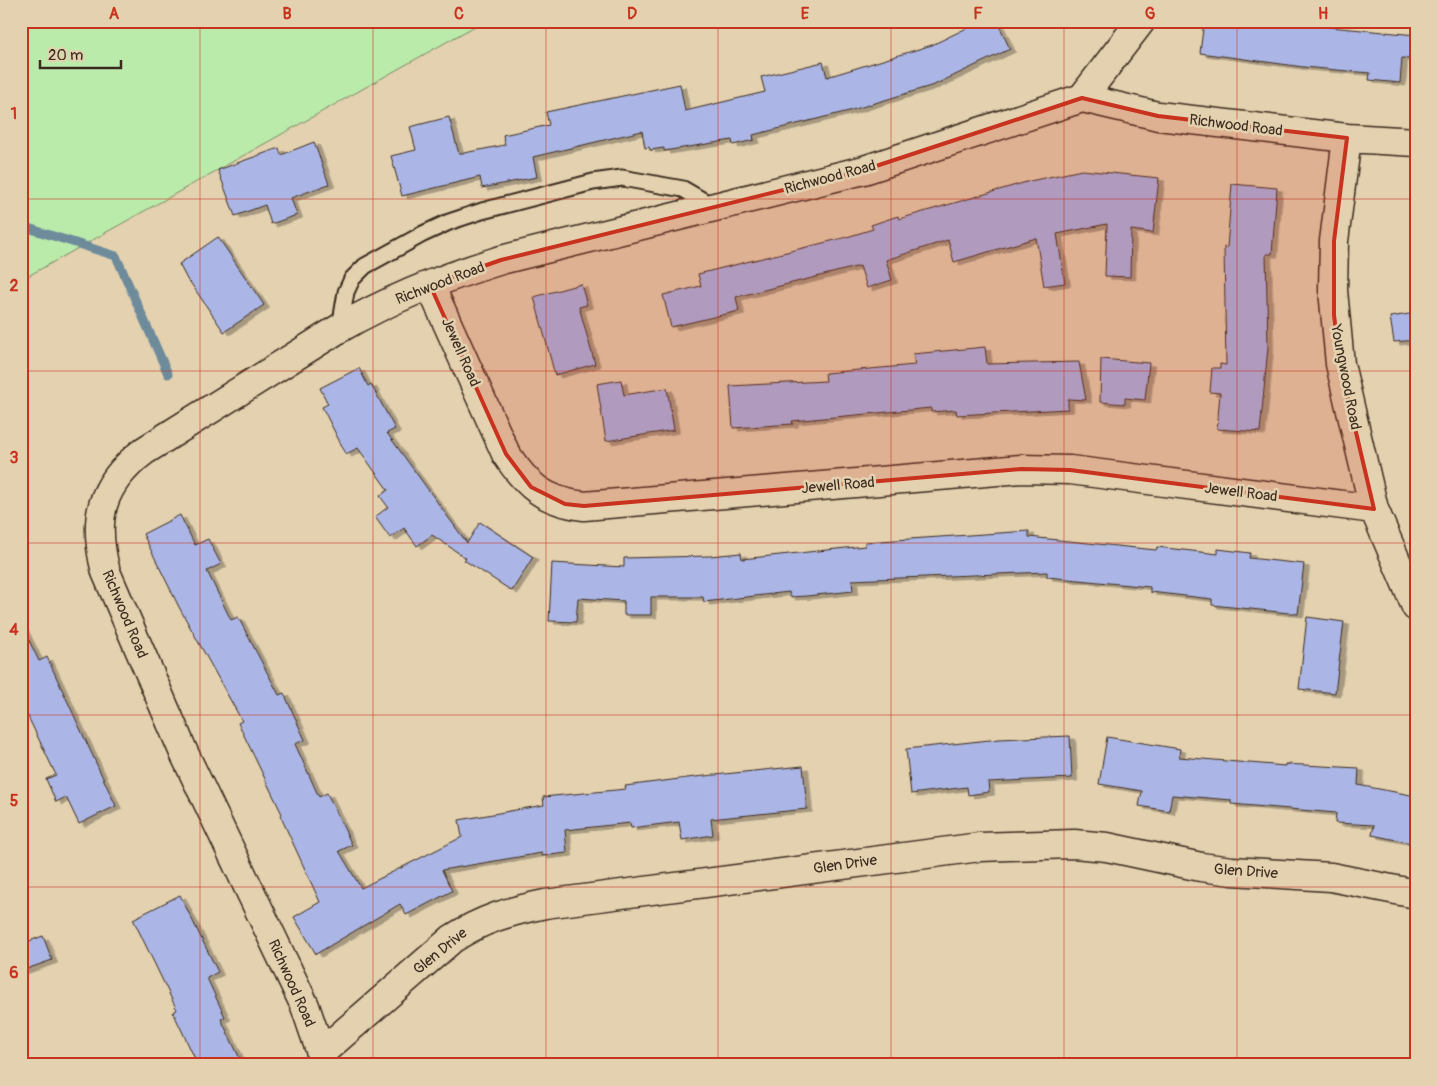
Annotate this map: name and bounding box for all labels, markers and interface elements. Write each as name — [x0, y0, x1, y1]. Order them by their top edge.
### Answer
text: A — [109, 4, 120, 24]
text: B — [282, 4, 292, 24]
text: C — [454, 4, 464, 24]
text: D — [627, 4, 637, 24]
text: E — [801, 4, 810, 24]
text: F — [973, 4, 983, 24]
text: G — [1145, 4, 1156, 24]
text: H — [1318, 4, 1328, 24]
scale bar — [40, 38, 121, 70]
text: 20 m — [48, 46, 83, 65]
text: 1 — [11, 104, 17, 124]
street label: Richwood Road — [1188, 110, 1284, 141]
street label: Richwood Road — [782, 156, 878, 199]
street label: Richwood Road — [393, 258, 487, 309]
text: 2 — [10, 276, 19, 296]
street label: Jewell Road — [437, 315, 484, 390]
street label: Youngwood Road — [1326, 322, 1365, 431]
text: 3 — [10, 448, 19, 468]
street label: Jewell Road — [801, 473, 876, 498]
street label: Jewell Road — [1203, 479, 1279, 506]
street label: Richwood Road — [97, 567, 152, 661]
text: 4 — [9, 620, 19, 640]
text: 5 — [10, 791, 19, 811]
street label: Glen Drive — [812, 851, 879, 878]
street label: Glen Drive — [1213, 860, 1279, 883]
street label: Glen Drive — [409, 923, 472, 979]
street label: Richwood Road — [264, 936, 319, 1030]
text: 6 — [9, 963, 19, 983]

